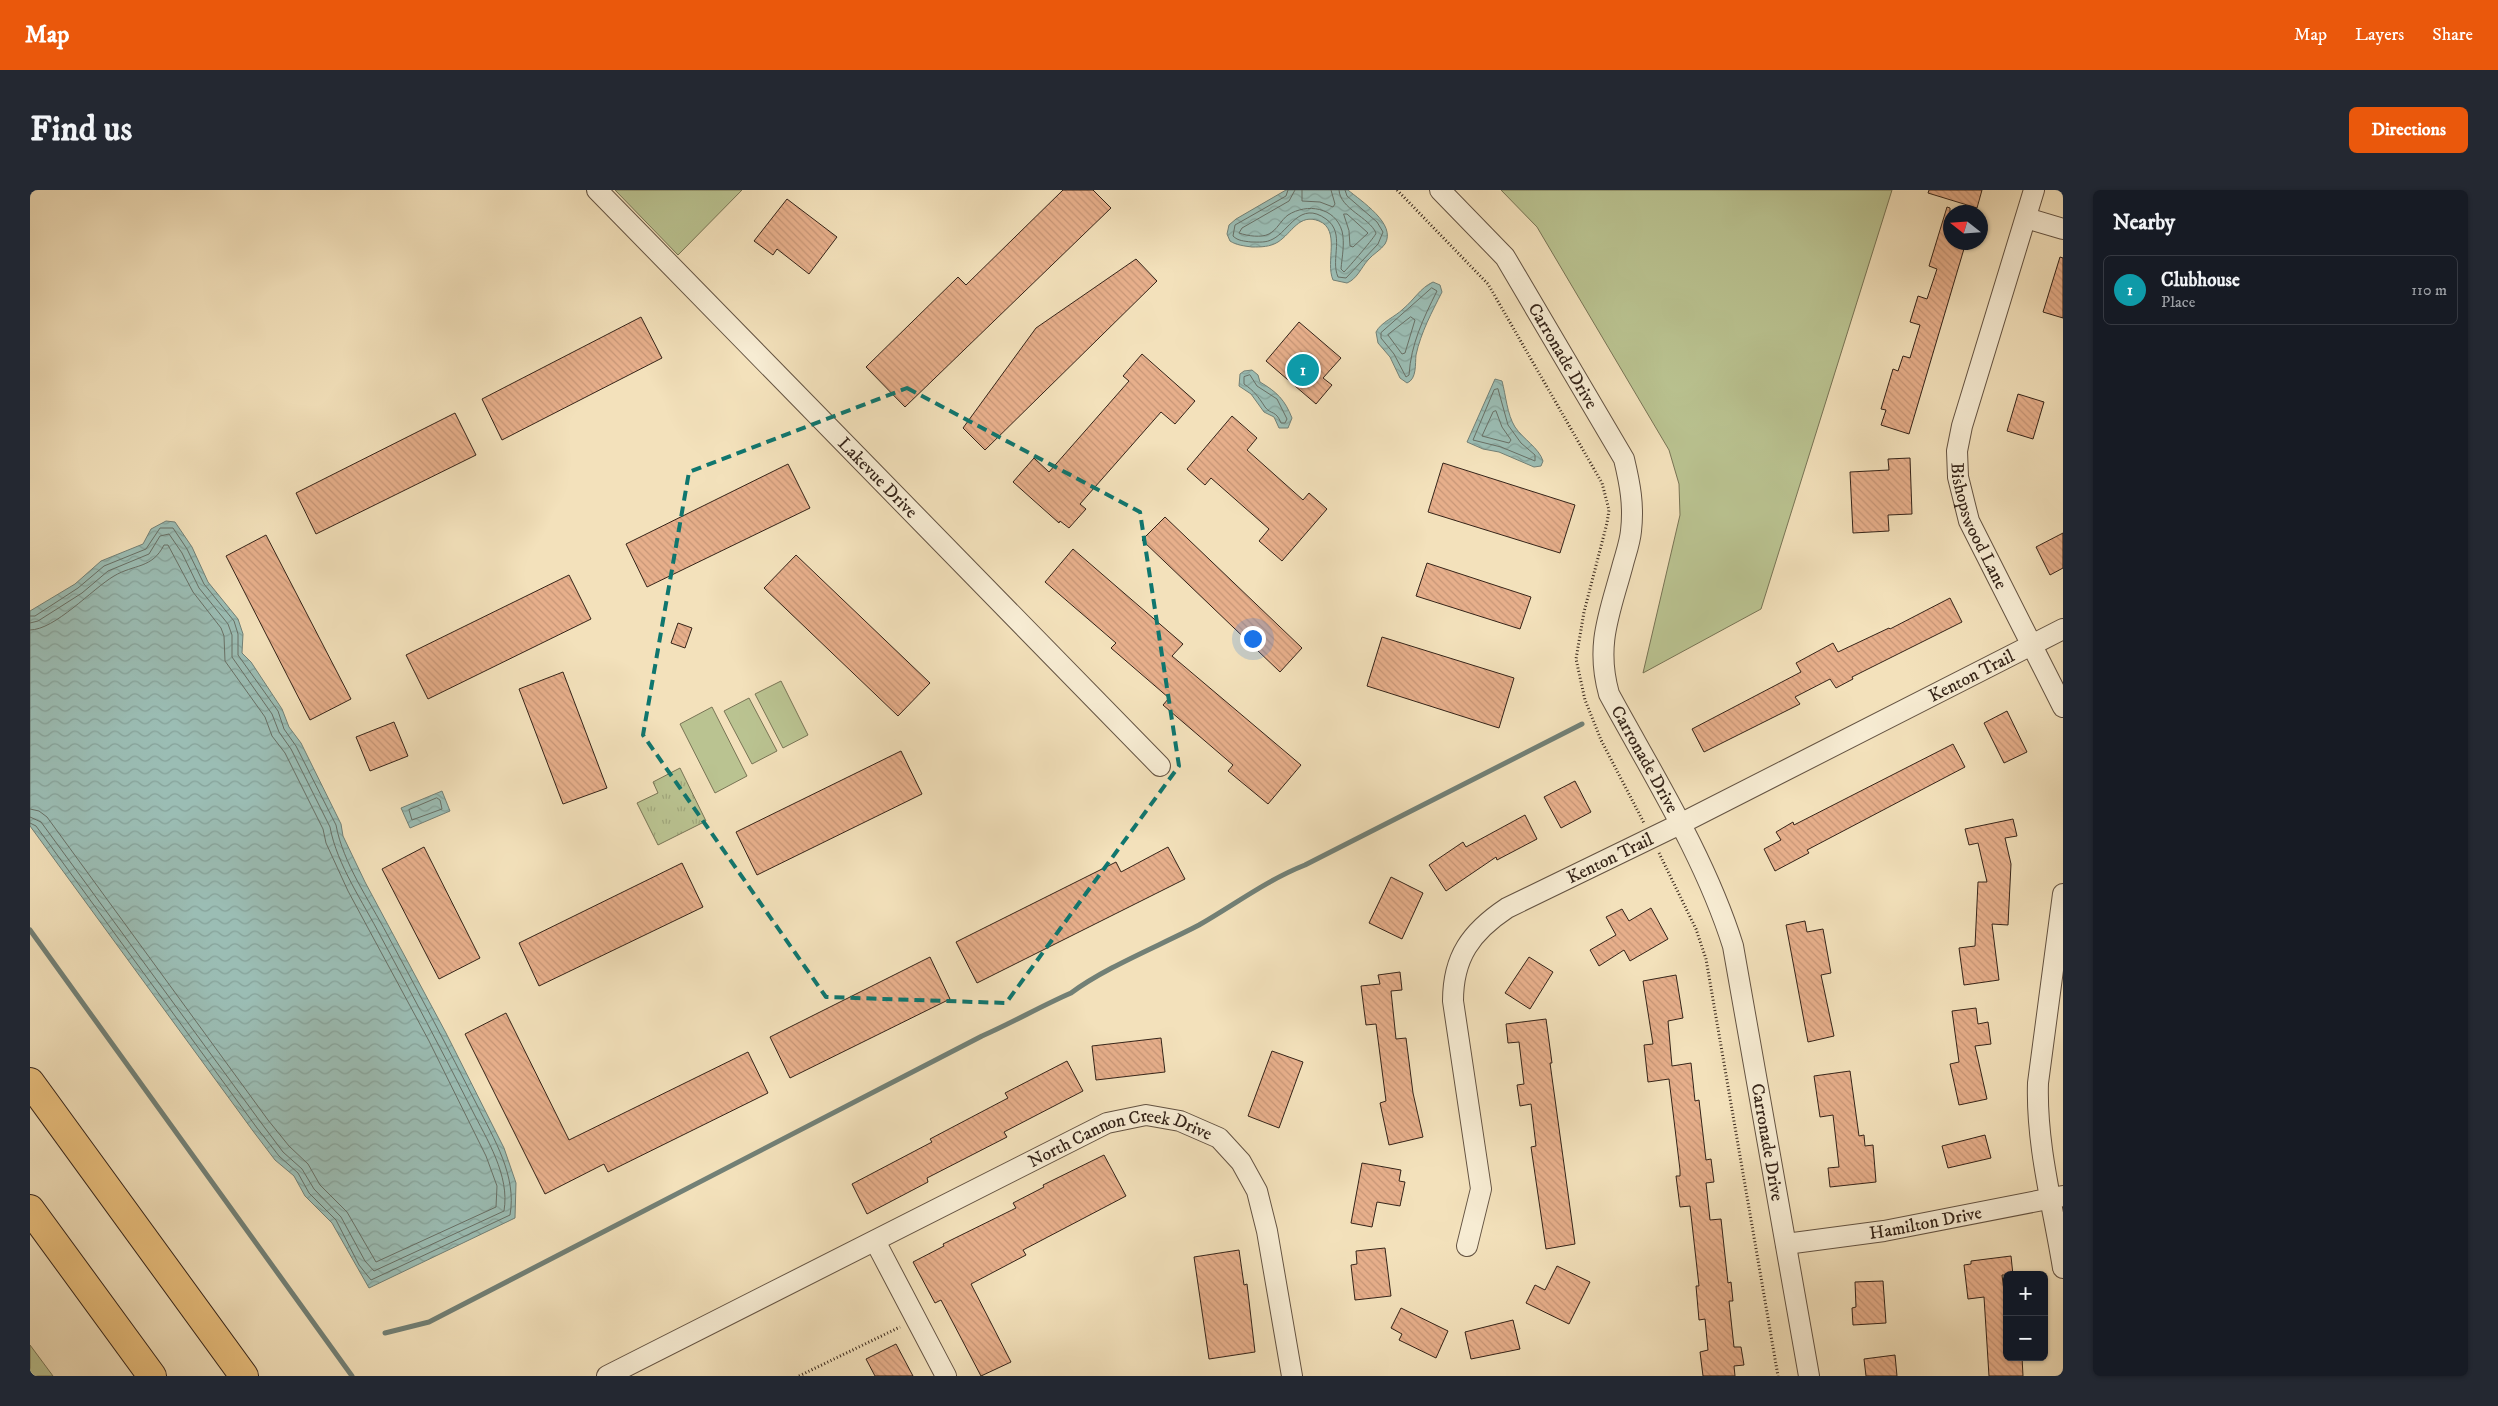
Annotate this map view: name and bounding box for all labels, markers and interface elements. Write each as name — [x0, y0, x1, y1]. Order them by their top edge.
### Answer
text: Map — [25, 20, 69, 50]
text: Map — [2294, 24, 2327, 46]
text: Layers — [2355, 24, 2404, 46]
text: Share — [2432, 24, 2473, 46]
button: Directions — [2349, 107, 2468, 153]
text: Find us — [30, 108, 132, 152]
north arrow — [1943, 205, 1988, 250]
text: Nearby — [2113, 210, 2175, 236]
text: Clubhouse — [2161, 269, 2240, 292]
text: 1 — [2127, 280, 2133, 300]
text: 110 m — [2411, 280, 2447, 300]
text: Place — [2161, 292, 2195, 312]
street label: Carronade Drive — [1523, 299, 1602, 413]
pin: 1 — [1287, 351, 1319, 389]
street label: Lakevue Drive — [833, 433, 922, 523]
street label: Bishopswood Lane — [1945, 462, 2012, 593]
your location — [1240, 626, 1266, 652]
street label: Kenton Trail — [1925, 645, 2019, 708]
street label: Carronade Drive — [1606, 702, 1683, 817]
street label: Kenton Trail — [1563, 828, 1657, 889]
street label: Carronade Drive — [1745, 1082, 1788, 1203]
street label: North Cannon Creek Drive — [1025, 1105, 1215, 1173]
street label: Hamilton Drive — [1868, 1202, 1984, 1245]
map controls — [2003, 1271, 2048, 1361]
button: + — [2003, 1271, 2048, 1316]
button: − — [2003, 1316, 2048, 1361]

